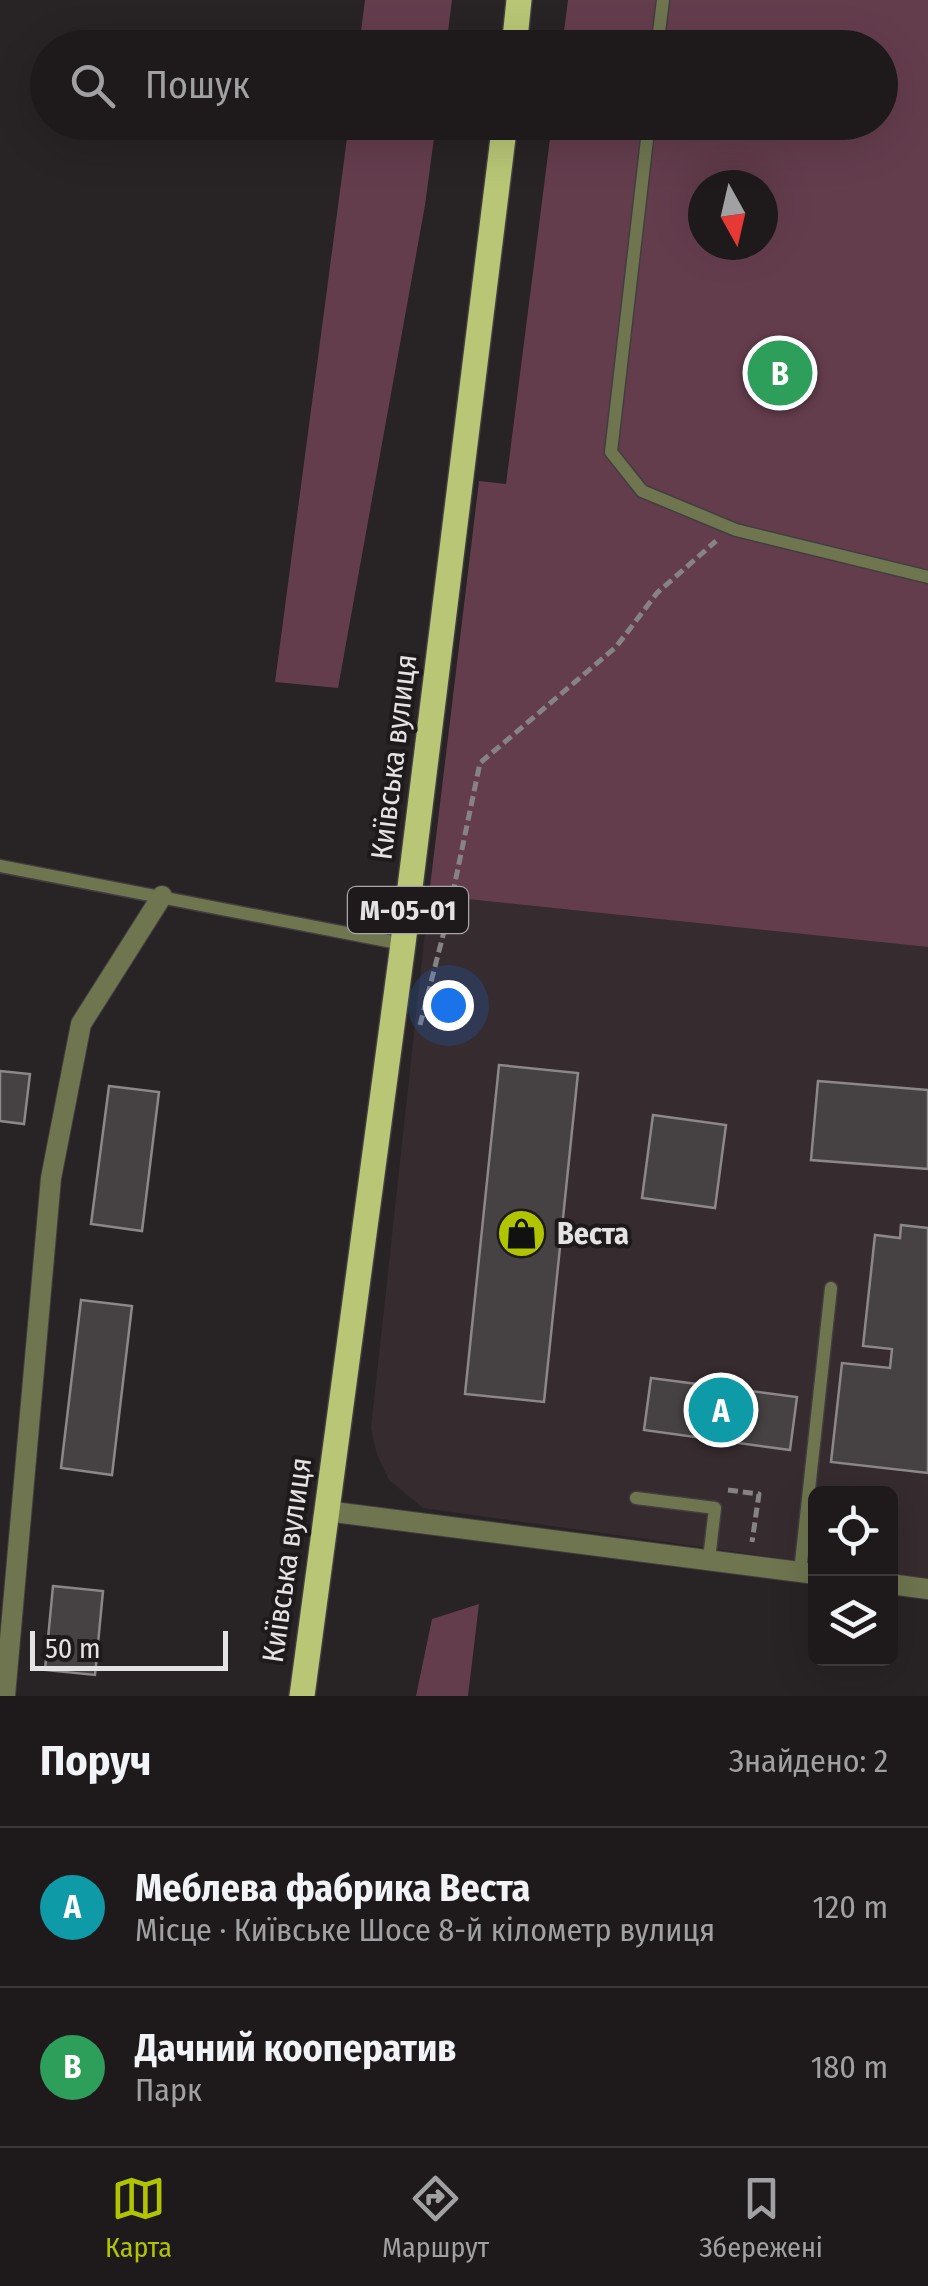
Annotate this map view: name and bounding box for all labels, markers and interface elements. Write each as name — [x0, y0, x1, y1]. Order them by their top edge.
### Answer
search box — [30, 30, 898, 140]
icon: search — [65, 58, 120, 113]
text: Пошук — [145, 62, 250, 108]
north arrow — [688, 170, 778, 260]
pin: B — [748, 336, 812, 410]
street label: Київська вулиця — [364, 652, 424, 862]
road number: М-05-01 — [348, 887, 468, 933]
your location — [423, 980, 474, 1031]
shop icon: Веста — [496, 1208, 548, 1260]
place label: Веста — [557, 1216, 629, 1252]
pin: A — [688, 1372, 754, 1448]
street label: Київська вулиця — [255, 1455, 319, 1665]
map controls — [808, 1486, 898, 1666]
button: locate — [808, 1486, 898, 1576]
button: layers — [808, 1576, 898, 1666]
scale bar — [30, 1626, 228, 1670]
text: 50 m — [45, 1632, 101, 1665]
text: Поруч — [40, 1736, 151, 1786]
text: Знайдено: 2 — [729, 1742, 888, 1780]
text: Меблева фабрика Веста — [135, 1865, 530, 1911]
text: A — [64, 1888, 81, 1926]
text: 120 m — [813, 1888, 888, 1926]
text: Місце · Київське Шосе 8-й кілометр вулиця — [135, 1911, 715, 1949]
text: Дачний кооператив — [135, 2025, 457, 2071]
text: B — [64, 2048, 81, 2086]
text: 180 m — [811, 2048, 888, 2086]
text: Парк — [135, 2071, 202, 2109]
tab: Карта — [105, 2171, 172, 2264]
tab: Маршрут — [382, 2171, 489, 2264]
tab: Збережені — [699, 2171, 823, 2264]

